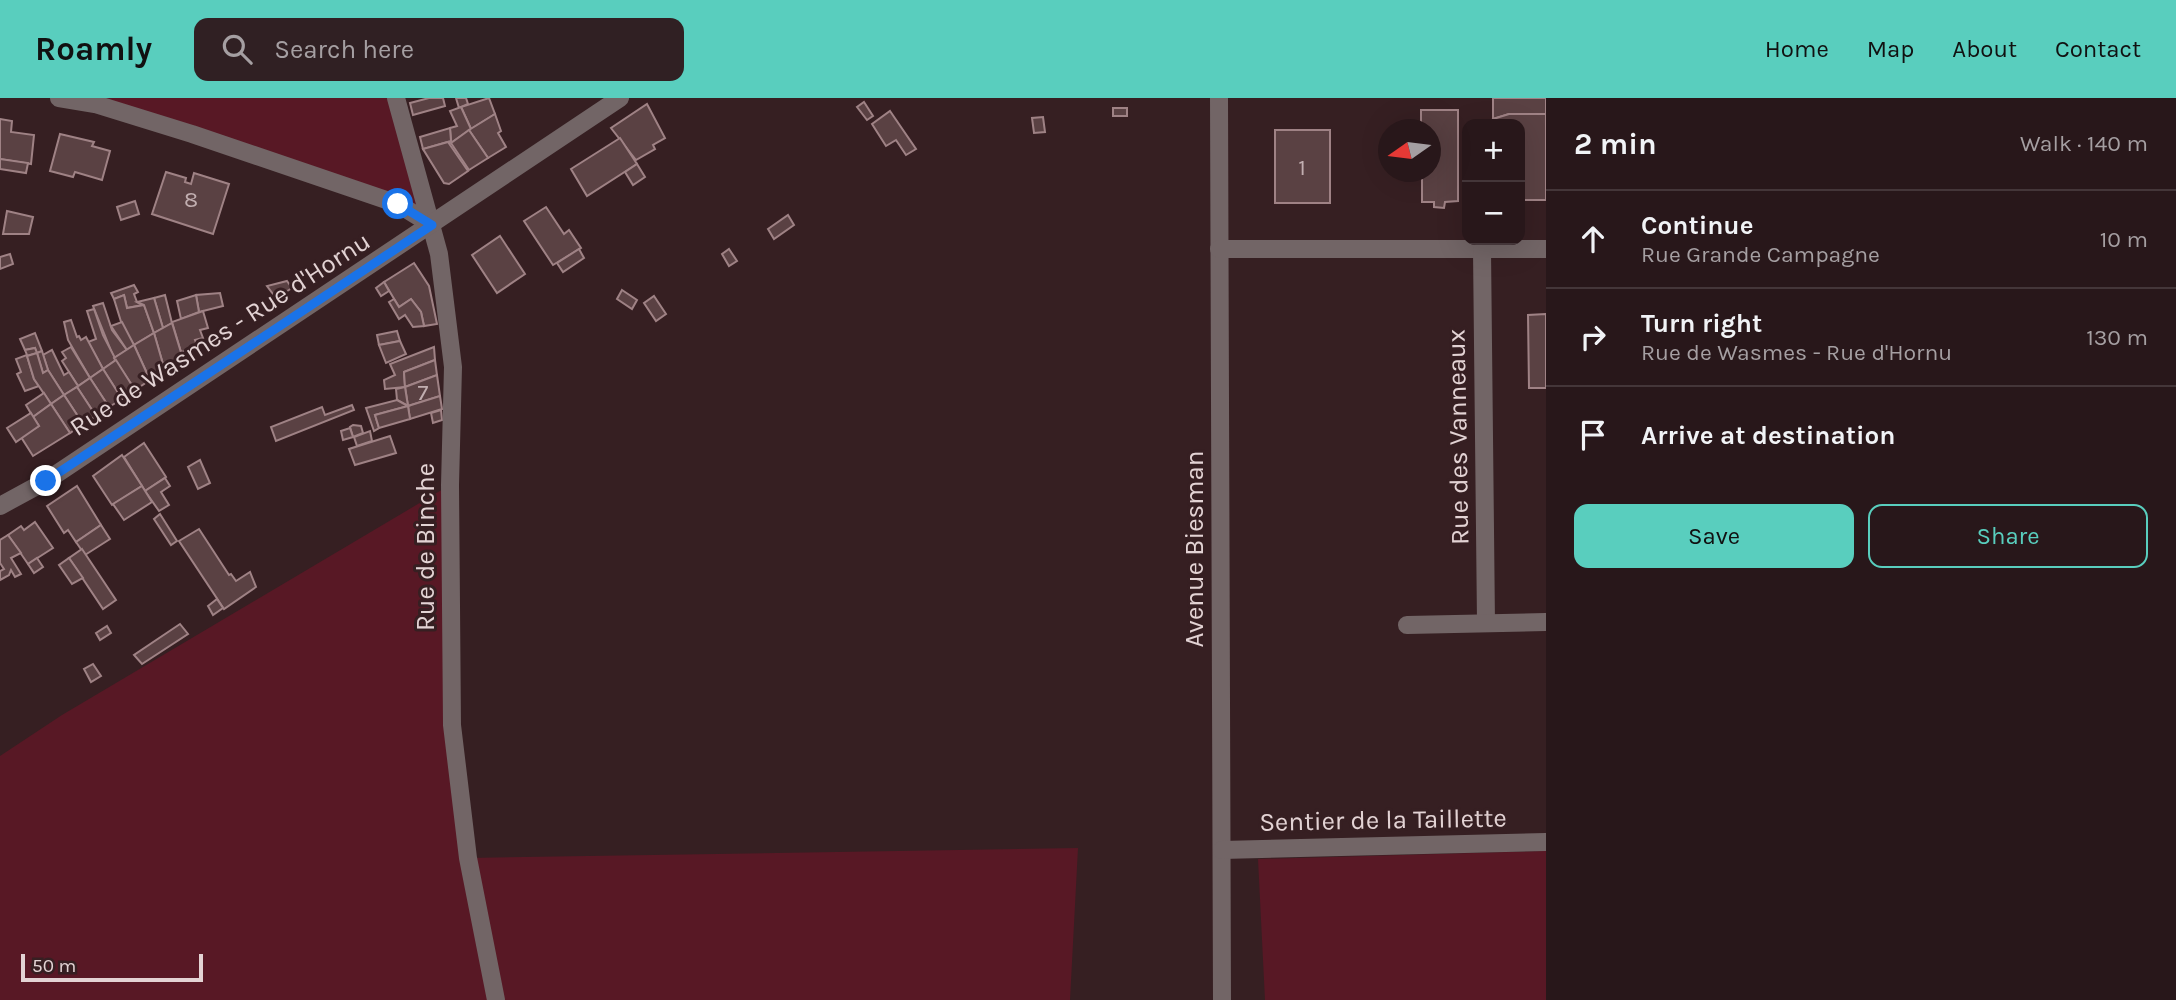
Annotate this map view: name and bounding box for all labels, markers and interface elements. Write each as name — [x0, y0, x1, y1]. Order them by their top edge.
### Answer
search box — [194, 18, 684, 81]
text: Roamly — [35, 30, 152, 68]
icon: search — [218, 30, 256, 68]
text: Search here — [274, 34, 414, 65]
text: Home — [1765, 35, 1829, 63]
text: Map — [1867, 35, 1914, 63]
text: About — [1952, 35, 2017, 63]
text: Contact — [2055, 35, 2141, 63]
north arrow — [1378, 119, 1441, 182]
map controls — [1462, 119, 1525, 245]
button: + — [1462, 119, 1525, 182]
text: 2 min — [1574, 126, 1657, 162]
text: Walk · 140 m — [2020, 130, 2148, 157]
house number: 1 — [1298, 154, 1306, 181]
button: − — [1462, 182, 1525, 245]
house number: 8 — [184, 186, 198, 213]
route start — [382, 188, 413, 219]
text: Continue — [1641, 210, 1753, 241]
icon: ahead — [1574, 220, 1612, 258]
street label: Rue de Wasmes - Rue d'Hornu — [64, 225, 376, 443]
text: 10 m — [2100, 226, 2148, 253]
text: Rue Grande Campagne — [1641, 241, 1880, 268]
text: Turn right — [1641, 308, 1762, 339]
icon: right — [1574, 318, 1612, 356]
text: 130 m — [2086, 324, 2148, 351]
street label: Rue des Vanneaux — [1441, 329, 1475, 545]
text: Rue de Wasmes - Rue d'Hornu — [1641, 339, 1952, 366]
house number: 7 — [418, 379, 429, 406]
icon: arrive — [1574, 416, 1612, 454]
text: Arrive at destination — [1641, 420, 1895, 451]
street label: Avenue Biesman — [1179, 451, 1210, 648]
street label: Rue de Binche — [410, 463, 441, 631]
route end — [30, 465, 61, 496]
button: Save — [1574, 504, 1854, 568]
button: Share — [1868, 504, 2148, 568]
street label: Sentier de la Taillette — [1259, 802, 1507, 838]
scale bar — [21, 951, 203, 983]
text: 50 m — [32, 955, 76, 977]

